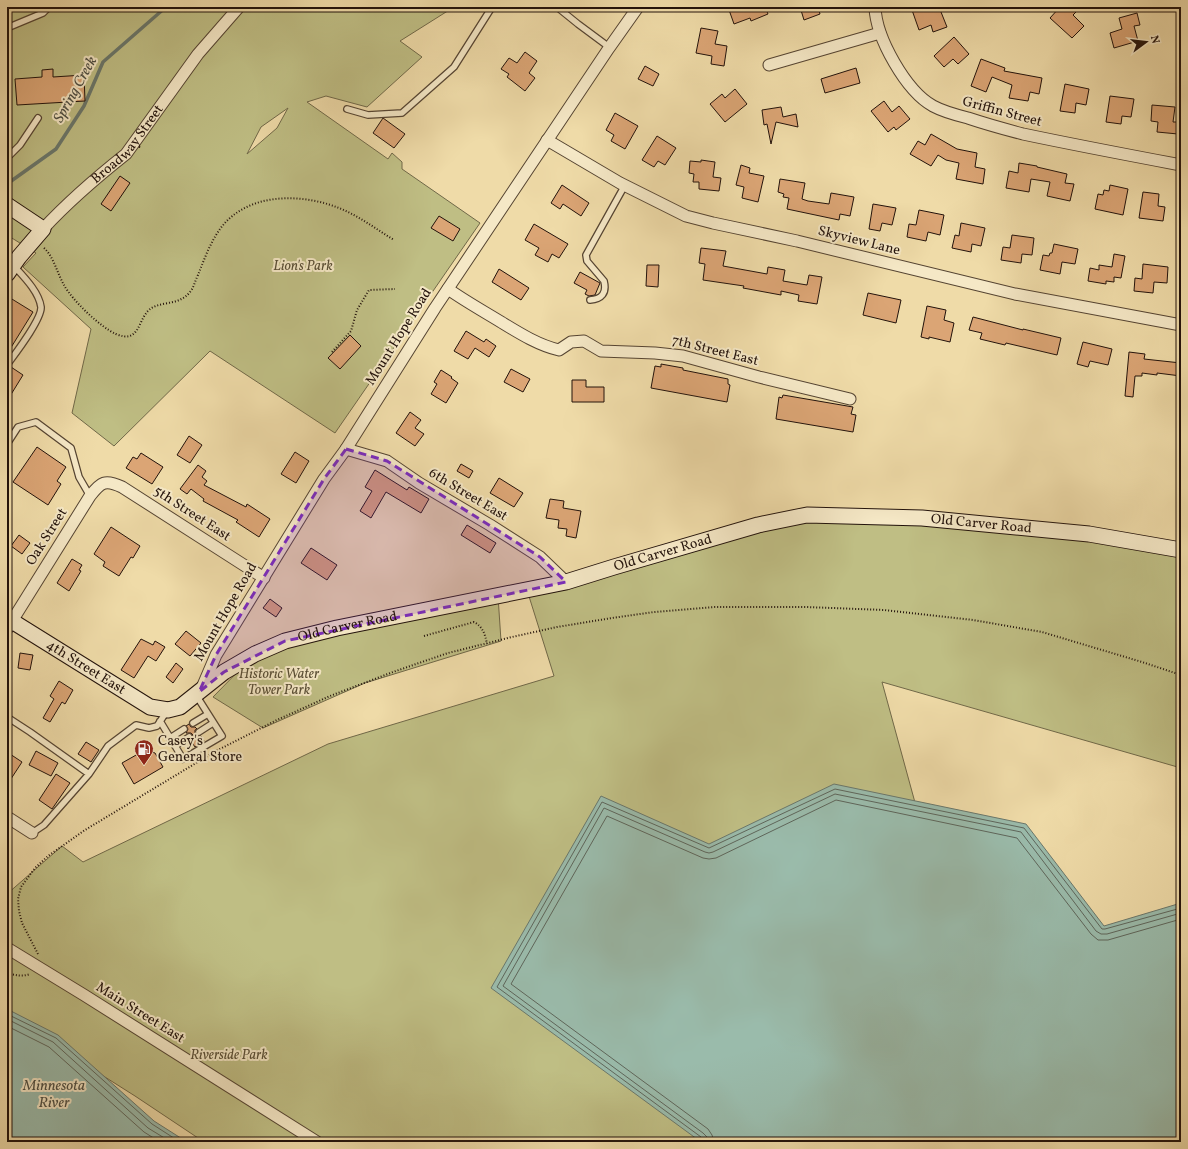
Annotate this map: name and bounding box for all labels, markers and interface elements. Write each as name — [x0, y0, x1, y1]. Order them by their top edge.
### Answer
north arrow — [1126, 22, 1166, 62]
text: N — [1146, 34, 1162, 46]
water label: Spring Creek — [49, 53, 103, 127]
street label: Griffin Street — [960, 92, 1044, 132]
street label: Broadway Street — [87, 101, 168, 188]
street label: Skyview Lane — [816, 222, 902, 260]
park label: Lion's Park — [273, 257, 333, 276]
street label: Mount Hope Road — [361, 285, 437, 389]
street label: 7th Street East — [670, 331, 760, 371]
street label: 6th Street East — [425, 464, 511, 526]
street label: 5th Street East — [150, 482, 234, 546]
street label: Oak Street — [22, 505, 72, 569]
street label: Old Carver Road — [930, 509, 1033, 538]
street label: Old Carver Road — [611, 529, 714, 576]
street label: Mount Hope Road — [190, 559, 262, 665]
street label: Old Carver Road — [296, 607, 399, 647]
street label: 4th Street East — [43, 635, 129, 699]
park label: Historic Water Tower Park — [239, 665, 320, 700]
place label: Casey's General Store — [158, 732, 243, 767]
fuel station icon: Casey's General Store — [133, 738, 155, 766]
street label: Main Street East — [92, 978, 188, 1048]
park label: Riverside Park — [190, 1046, 268, 1065]
water label: Minnesota River — [22, 1076, 85, 1114]

